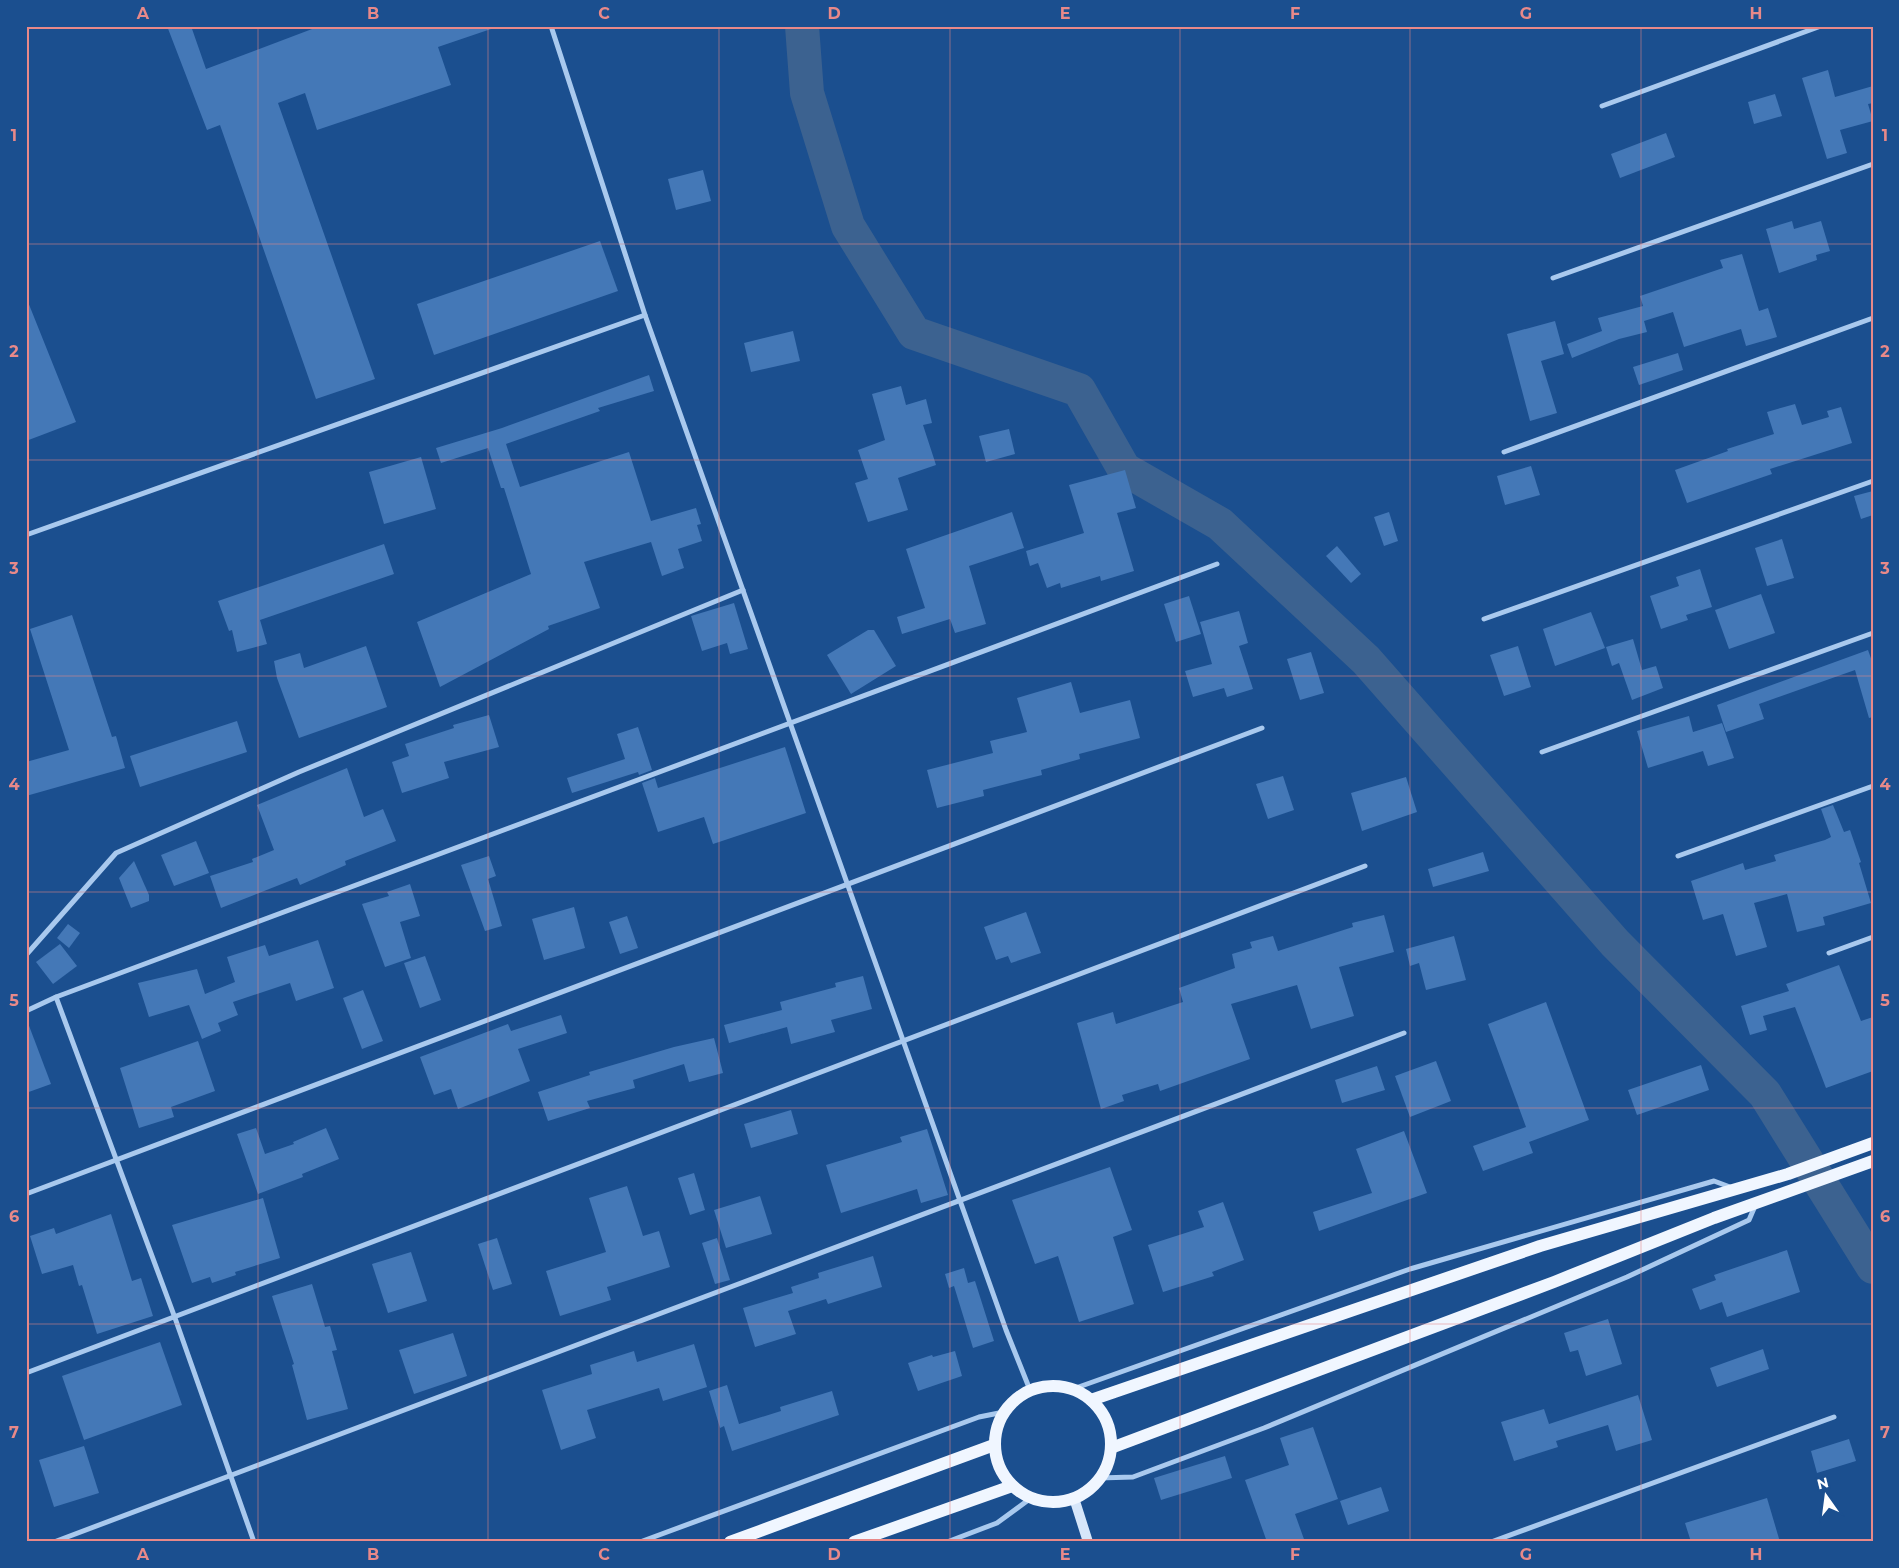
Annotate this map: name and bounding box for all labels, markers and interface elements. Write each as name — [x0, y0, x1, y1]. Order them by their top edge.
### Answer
text: A — [136, 4, 150, 23]
text: B — [367, 4, 379, 23]
text: C — [598, 4, 610, 23]
text: D — [827, 4, 841, 23]
text: E — [1060, 4, 1070, 23]
text: F — [1290, 4, 1300, 23]
text: G — [1520, 4, 1532, 23]
text: H — [1750, 4, 1762, 23]
text: 1 — [11, 126, 17, 145]
text: 1 — [1882, 126, 1888, 145]
text: 2 — [9, 342, 19, 361]
text: 2 — [1880, 342, 1890, 361]
text: 3 — [8, 559, 19, 578]
text: 3 — [1879, 559, 1890, 578]
text: 4 — [8, 775, 20, 794]
text: 4 — [1879, 775, 1891, 794]
text: 5 — [9, 991, 19, 1010]
text: 5 — [1880, 991, 1890, 1010]
text: 6 — [9, 1207, 19, 1226]
text: 6 — [1880, 1207, 1890, 1226]
text: 7 — [9, 1423, 19, 1442]
text: 7 — [1880, 1423, 1890, 1442]
north arrow — [1802, 1470, 1852, 1520]
text: N — [1815, 1473, 1831, 1493]
text: A — [136, 1545, 150, 1564]
text: B — [367, 1545, 379, 1564]
text: C — [598, 1545, 610, 1564]
text: D — [827, 1545, 841, 1564]
text: E — [1060, 1545, 1070, 1564]
text: F — [1290, 1545, 1300, 1564]
text: G — [1520, 1545, 1532, 1564]
text: H — [1750, 1545, 1762, 1564]

